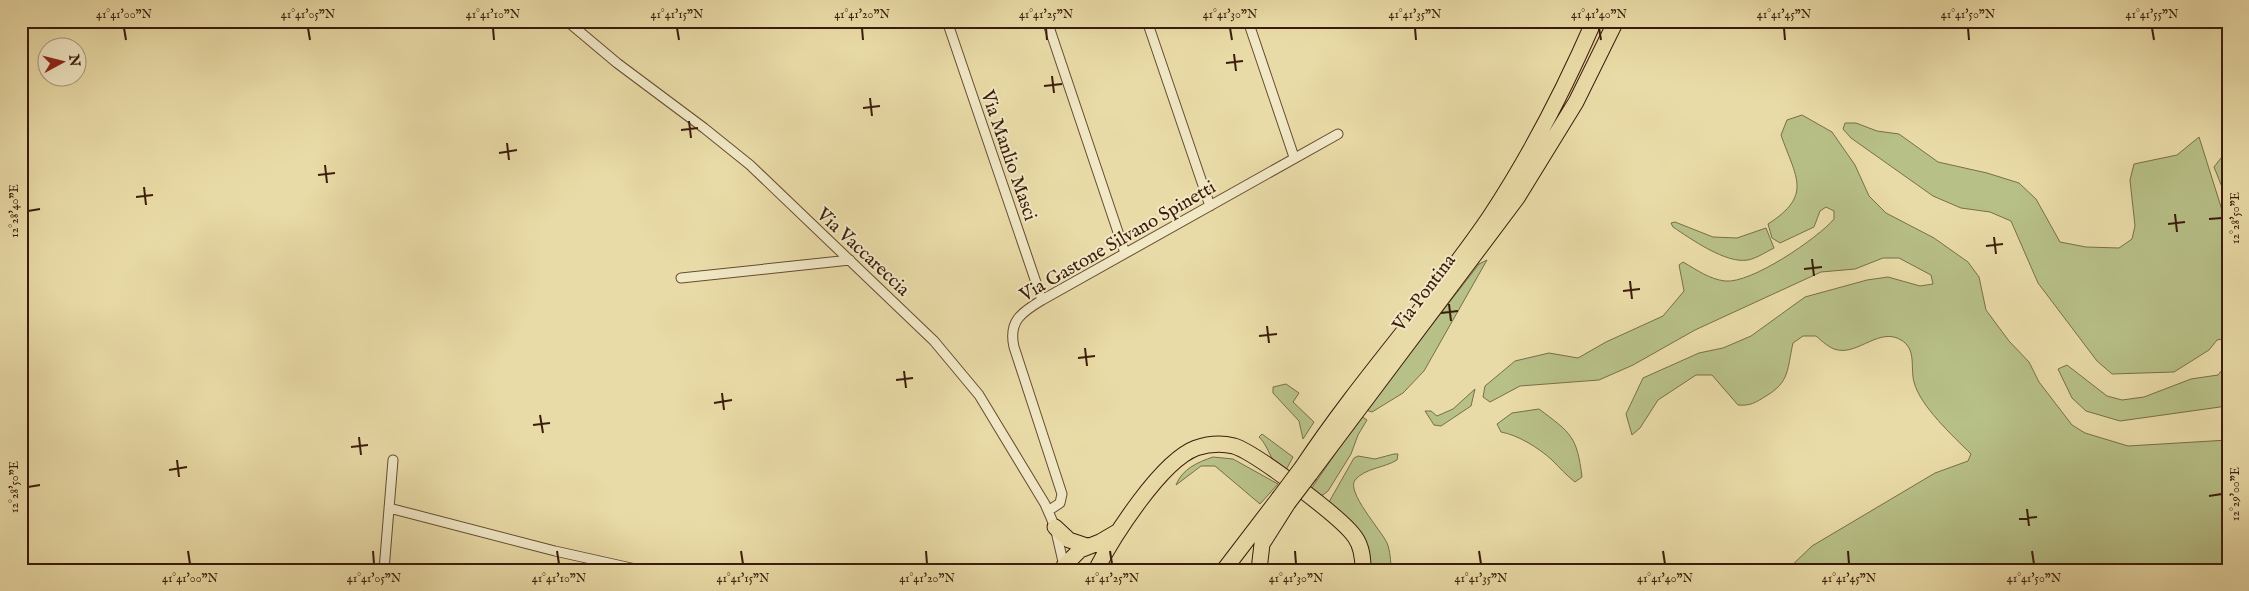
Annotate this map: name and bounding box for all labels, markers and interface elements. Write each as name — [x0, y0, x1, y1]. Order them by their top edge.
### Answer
text: 41°41'00"N — [96, 7, 153, 22]
text: 41°41'05"N — [281, 7, 336, 22]
text: 41°41'10"N — [466, 7, 521, 22]
text: 41°41'15"N — [651, 7, 704, 22]
text: 41°41'20"N — [834, 7, 890, 22]
text: 41°41'25"N — [1019, 7, 1074, 22]
text: 41°41'30"N — [1203, 7, 1258, 22]
text: 41°41'35"N — [1389, 7, 1442, 22]
text: 41°41'40"N — [1571, 7, 1628, 22]
text: 41°41'45"N — [1757, 7, 1812, 22]
text: 41°41'50"N — [1941, 7, 1996, 22]
text: 41°41'55"N — [2126, 7, 2179, 22]
north arrow — [38, 38, 88, 88]
text: N — [64, 52, 84, 68]
street label: Via Manlio Masci — [974, 86, 1042, 224]
street label: Via Gastone Silvano Spinetti — [1015, 176, 1220, 308]
text: 12°28'40"E — [7, 184, 22, 238]
text: 12°28'50"E — [2228, 192, 2243, 244]
street label: Via Vaccareccia — [810, 202, 915, 302]
street label: Via Pontina — [1387, 249, 1462, 337]
text: 12°28'50"E — [7, 461, 22, 513]
text: 12°29'00"E — [2228, 467, 2243, 521]
text: 41°41'00"N — [162, 571, 219, 586]
text: 41°41'05"N — [347, 571, 402, 586]
text: 41°41'10"N — [532, 571, 587, 586]
text: 41°41'15"N — [717, 571, 770, 586]
text: 41°41'20"N — [899, 571, 955, 586]
text: 41°41'25"N — [1085, 571, 1140, 586]
text: 41°41'30"N — [1269, 571, 1324, 586]
text: 41°41'35"N — [1455, 571, 1508, 586]
text: 41°41'40"N — [1637, 571, 1694, 586]
text: 41°41'45"N — [1822, 571, 1877, 586]
text: 41°41'50"N — [2007, 571, 2062, 586]

